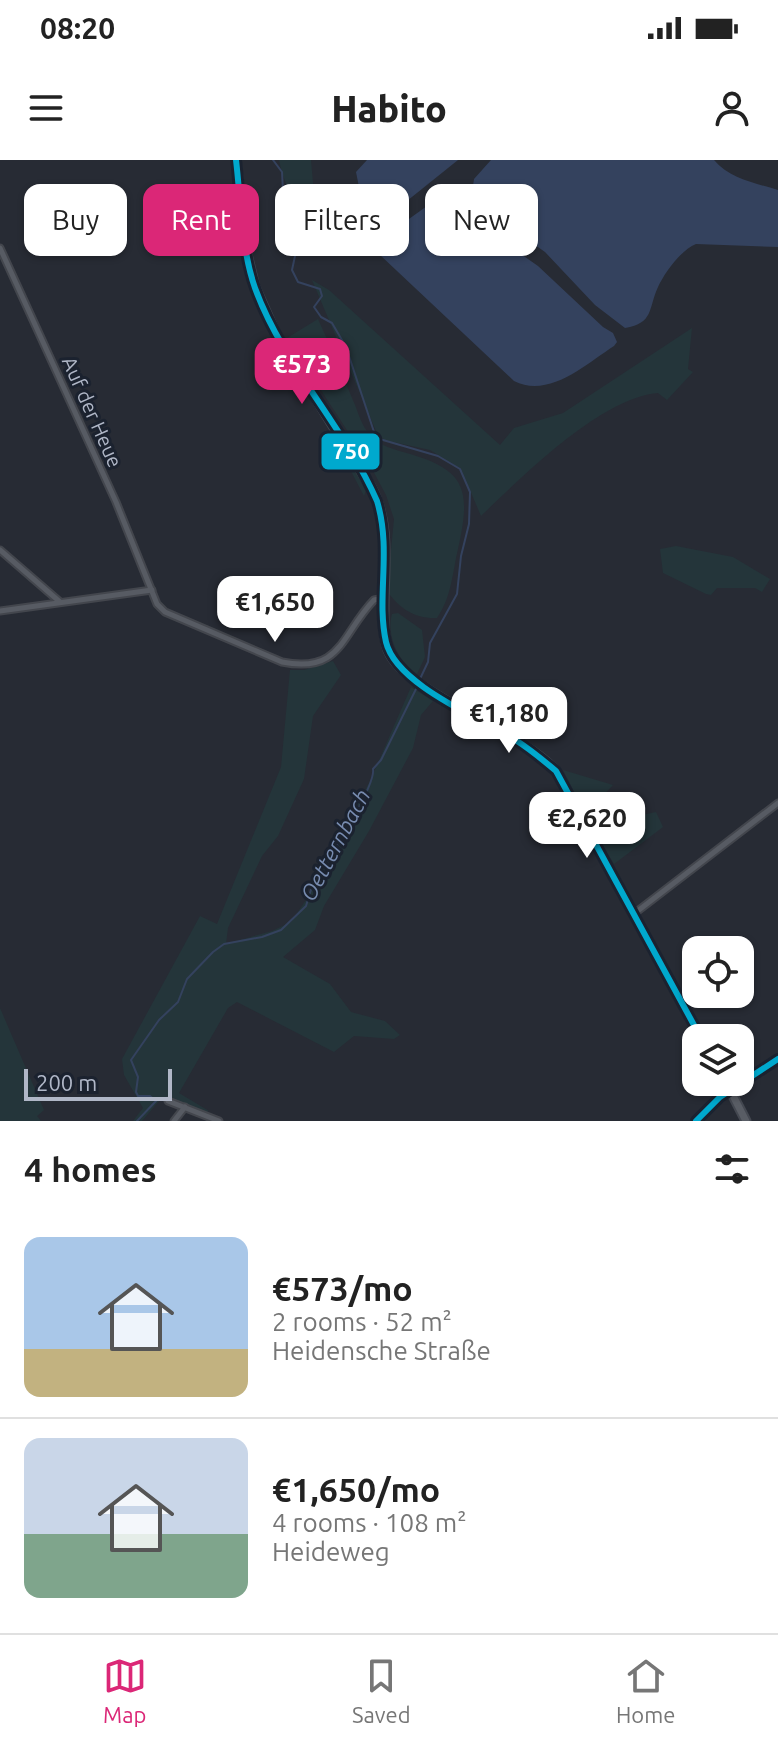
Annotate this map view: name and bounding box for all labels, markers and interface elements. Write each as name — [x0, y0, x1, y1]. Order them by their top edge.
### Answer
text: 08:20 — [40, 11, 115, 45]
icon: menu — [24, 86, 68, 130]
icon: person — [710, 86, 754, 130]
text: Habito — [331, 88, 447, 129]
chip: Buy — [24, 184, 127, 256]
chip: Rent — [143, 184, 259, 256]
chip: Filters — [275, 184, 409, 256]
chip: New — [425, 184, 538, 256]
pin: €573 — [255, 338, 349, 406]
text: €573 — [273, 349, 331, 378]
street label: Auf der Heue — [58, 353, 127, 471]
line badge: 750 — [320, 432, 381, 471]
text: 750 — [332, 438, 370, 463]
pin: €1,650 — [210, 576, 340, 644]
text: €1,650 — [235, 587, 315, 616]
pin: €1,180 — [444, 687, 574, 755]
text: €1,180 — [469, 698, 549, 727]
water label: Oetternbach — [295, 785, 374, 905]
pin: €2,620 — [522, 792, 652, 860]
text: €2,620 — [547, 803, 627, 832]
map controls — [682, 936, 754, 1096]
button: locate — [682, 936, 754, 1008]
button: layers — [682, 1024, 754, 1096]
scale bar — [24, 1065, 172, 1101]
text: 200 m — [36, 1070, 97, 1095]
icon: filters — [710, 1147, 754, 1191]
text: 4 homes — [24, 1150, 157, 1188]
icon: home — [88, 1269, 184, 1365]
text: €573/mo — [272, 1269, 413, 1307]
text: 2 rooms · 52 m² — [272, 1307, 452, 1336]
text: Heidensche Straße — [272, 1336, 491, 1365]
icon: home — [88, 1470, 184, 1566]
text: €1,650/mo — [272, 1470, 440, 1508]
text: 4 rooms · 108 m² — [272, 1508, 467, 1537]
text: Heideweg — [272, 1537, 390, 1566]
tab: Map — [103, 1654, 147, 1727]
tab: Saved — [352, 1654, 411, 1727]
tab: Home — [616, 1654, 675, 1727]

